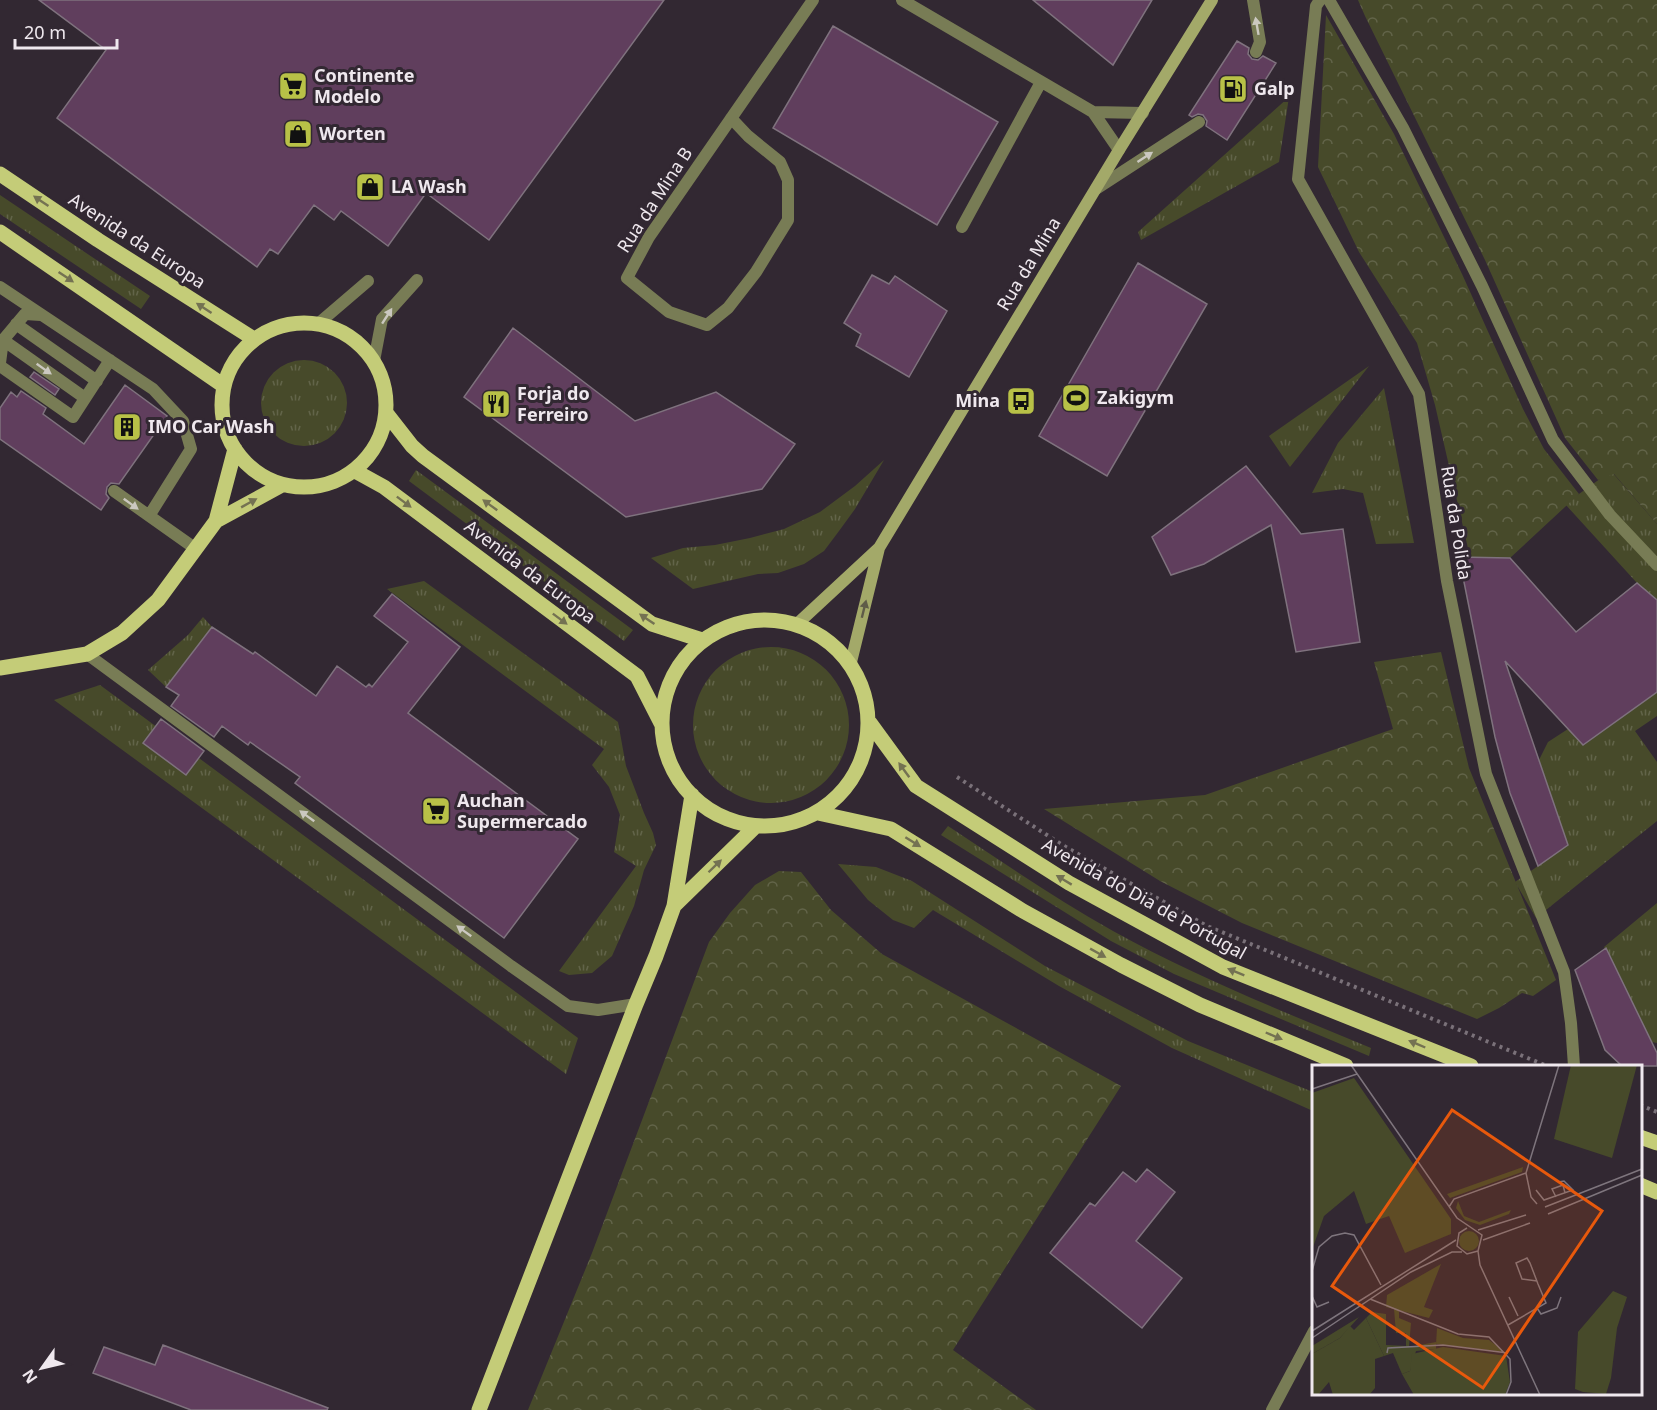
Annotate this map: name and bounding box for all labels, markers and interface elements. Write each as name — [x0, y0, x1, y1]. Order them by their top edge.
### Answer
scale bar — [15, 12, 117, 50]
one-way arrow — [1253, 17, 1262, 36]
text: 20 m — [24, 20, 66, 44]
place label: Continente Modelo — [314, 63, 414, 108]
supermarket icon: Continente Modelo — [277, 70, 309, 102]
fuel station icon: Galp — [1217, 73, 1249, 105]
place label: Galp — [1254, 76, 1295, 100]
shop icon: Worten — [282, 118, 314, 150]
place label: Worten — [319, 121, 386, 145]
street label: Rua da Mina B — [611, 142, 697, 257]
one-way arrow — [1137, 151, 1153, 162]
shop icon: LA Wash — [354, 171, 386, 203]
place label: LA Wash — [391, 174, 467, 198]
street label: Avenida da Europa — [65, 187, 211, 293]
one-way arrow — [33, 196, 49, 207]
street label: Rua da Mina — [991, 212, 1066, 315]
one-way arrow — [57, 271, 73, 283]
one-way arrow — [196, 303, 212, 314]
one-way arrow — [381, 307, 392, 324]
one-way arrow — [36, 363, 52, 375]
place label: Forja do Ferreiro — [517, 381, 590, 426]
sports icon: Zakigym — [1060, 382, 1092, 414]
bus stop icon: Mina — [1005, 385, 1037, 417]
place label: Zakigym — [1097, 385, 1174, 409]
restaurant icon: Forja do Ferreiro — [480, 388, 512, 420]
place label: Mina — [955, 388, 1000, 412]
building icon: IMO Car Wash — [111, 411, 143, 443]
place label: IMO Car Wash — [148, 414, 275, 438]
street label: Rua da Polida — [1436, 464, 1478, 582]
one-way arrow — [396, 496, 411, 508]
one-way arrow — [124, 497, 139, 509]
one-way arrow — [241, 498, 258, 508]
one-way arrow — [482, 499, 497, 511]
street label: Avenida da Europa — [460, 514, 601, 628]
one-way arrow — [859, 600, 869, 618]
one-way arrow — [552, 613, 568, 625]
one-way arrow — [639, 614, 655, 625]
one-way arrow — [898, 762, 911, 778]
place label: Auchan Supermercado — [457, 788, 587, 833]
supermarket icon: Auchan Supermercado — [420, 795, 452, 827]
one-way arrow — [299, 810, 315, 822]
street label: Avenida do Dia de Portugal — [1038, 832, 1251, 964]
one-way arrow — [905, 837, 921, 848]
one-way arrow — [707, 859, 722, 873]
one-way arrow — [1056, 874, 1072, 885]
one-way arrow — [457, 926, 472, 938]
one-way arrow — [1090, 948, 1107, 958]
one-way arrow — [1226, 967, 1244, 977]
one-way arrow — [1266, 1031, 1284, 1041]
one-way arrow — [1408, 1039, 1426, 1048]
inset map — [1312, 1065, 1642, 1395]
north arrow — [12, 1338, 72, 1398]
text: N — [17, 1365, 42, 1388]

